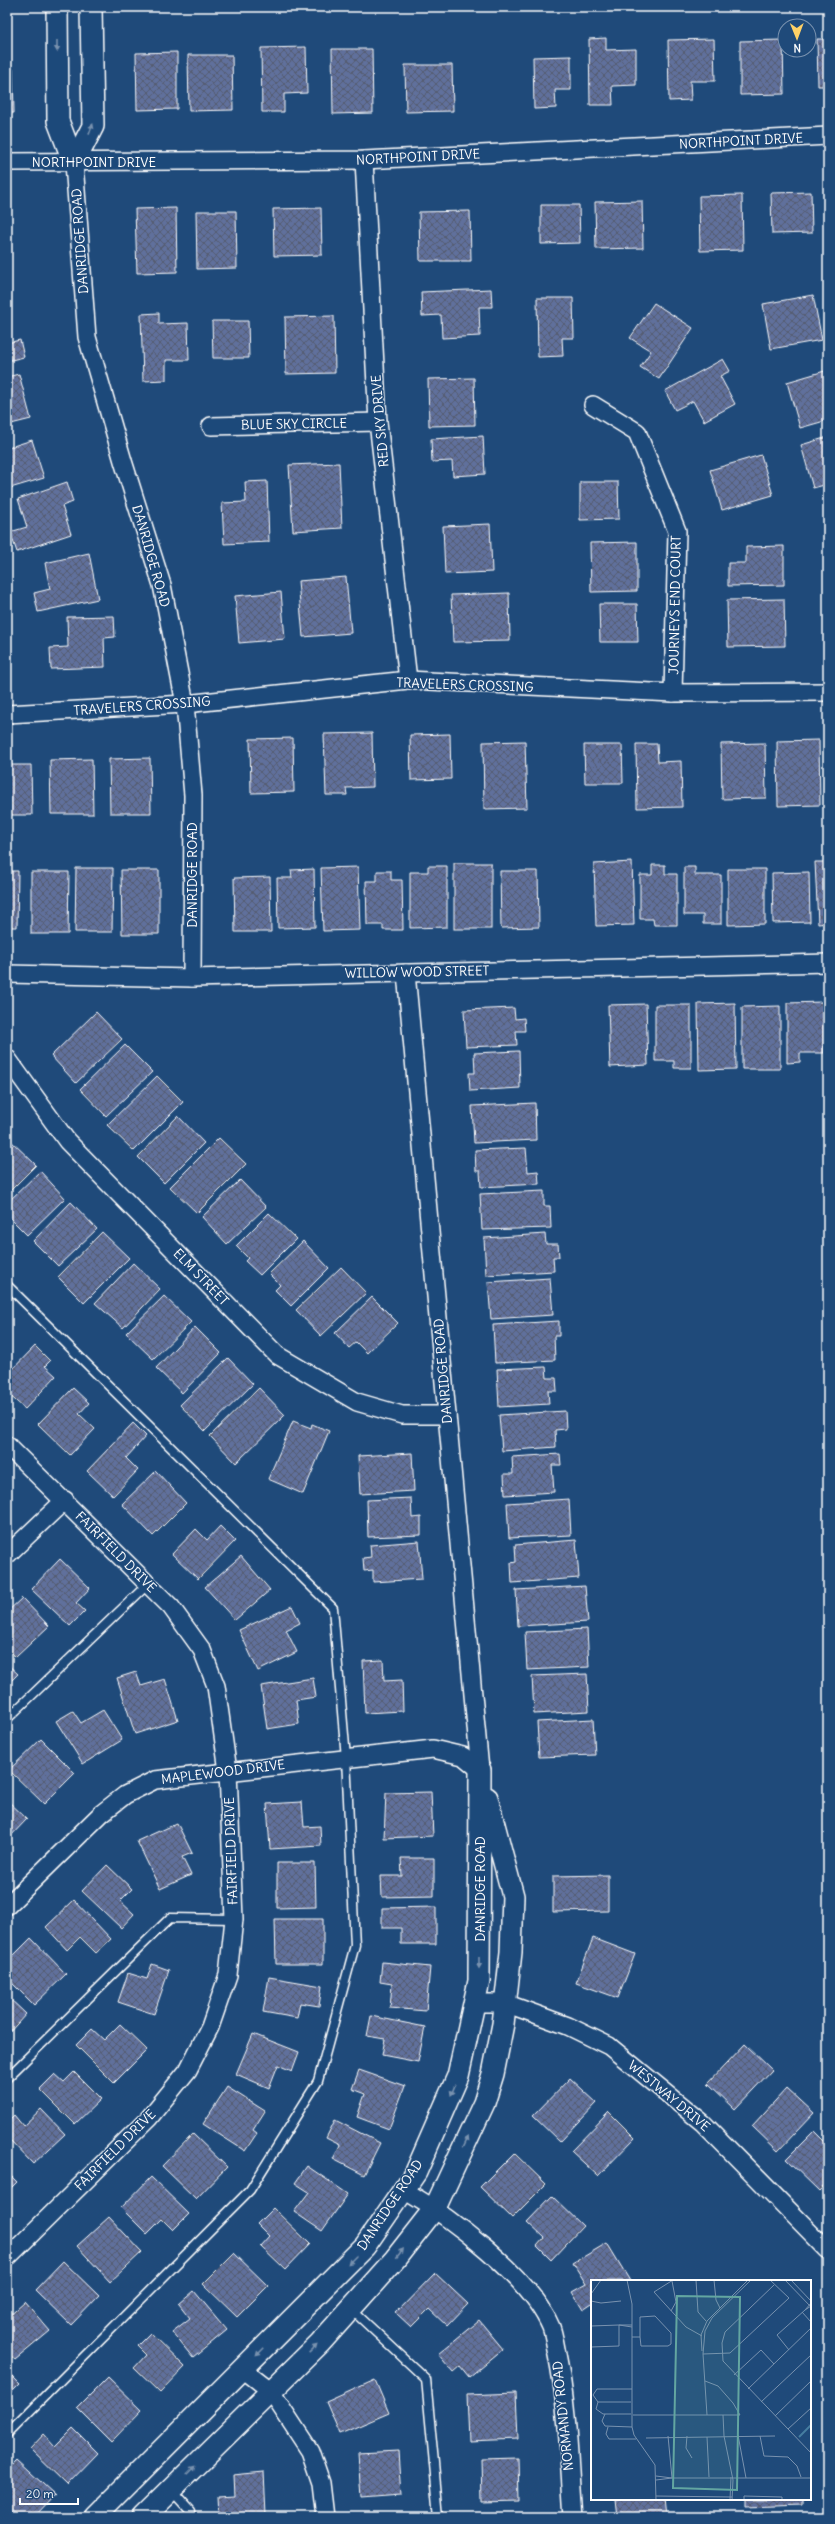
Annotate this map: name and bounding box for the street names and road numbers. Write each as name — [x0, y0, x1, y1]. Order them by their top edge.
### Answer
street label: NORTHPOINT DRIVE — [678, 129, 804, 153]
street label: NORTHPOINT DRIVE — [355, 145, 481, 169]
street label: NORTHPOINT DRIVE — [32, 154, 156, 171]
street label: DANRIDGE ROAD — [68, 188, 92, 294]
street label: RED SKY DRIVE — [367, 374, 393, 468]
street label: BLUE SKY CIRCLE — [241, 415, 348, 433]
street label: DANRIDGE ROAD — [128, 503, 174, 609]
street label: JOURNEYS END COURT — [665, 535, 685, 675]
street label: TRAVELERS CROSSING — [396, 674, 534, 696]
street label: TRAVELERS CROSSING — [73, 693, 211, 719]
street label: DANRIDGE ROAD — [184, 822, 201, 928]
street label: WILLOW WOOD STREET — [345, 962, 490, 982]
street label: ELM STREET — [170, 1245, 232, 1309]
street label: DANRIDGE ROAD — [430, 1318, 456, 1424]
street label: FAIRFIELD DRIVE — [72, 1508, 160, 1596]
street label: MAPLEWOOD DRIVE — [160, 1756, 286, 1788]
street label: FAIRFIELD DRIVE — [221, 1796, 241, 1905]
street label: DANRIDGE ROAD — [472, 1836, 489, 1942]
street label: WESTWAY DRIVE — [624, 2057, 714, 2135]
street label: FAIRFIELD DRIVE — [71, 2106, 159, 2194]
street label: DANRIDGE ROAD — [353, 2156, 427, 2254]
street label: NORMANDY ROAD — [549, 2360, 577, 2472]

